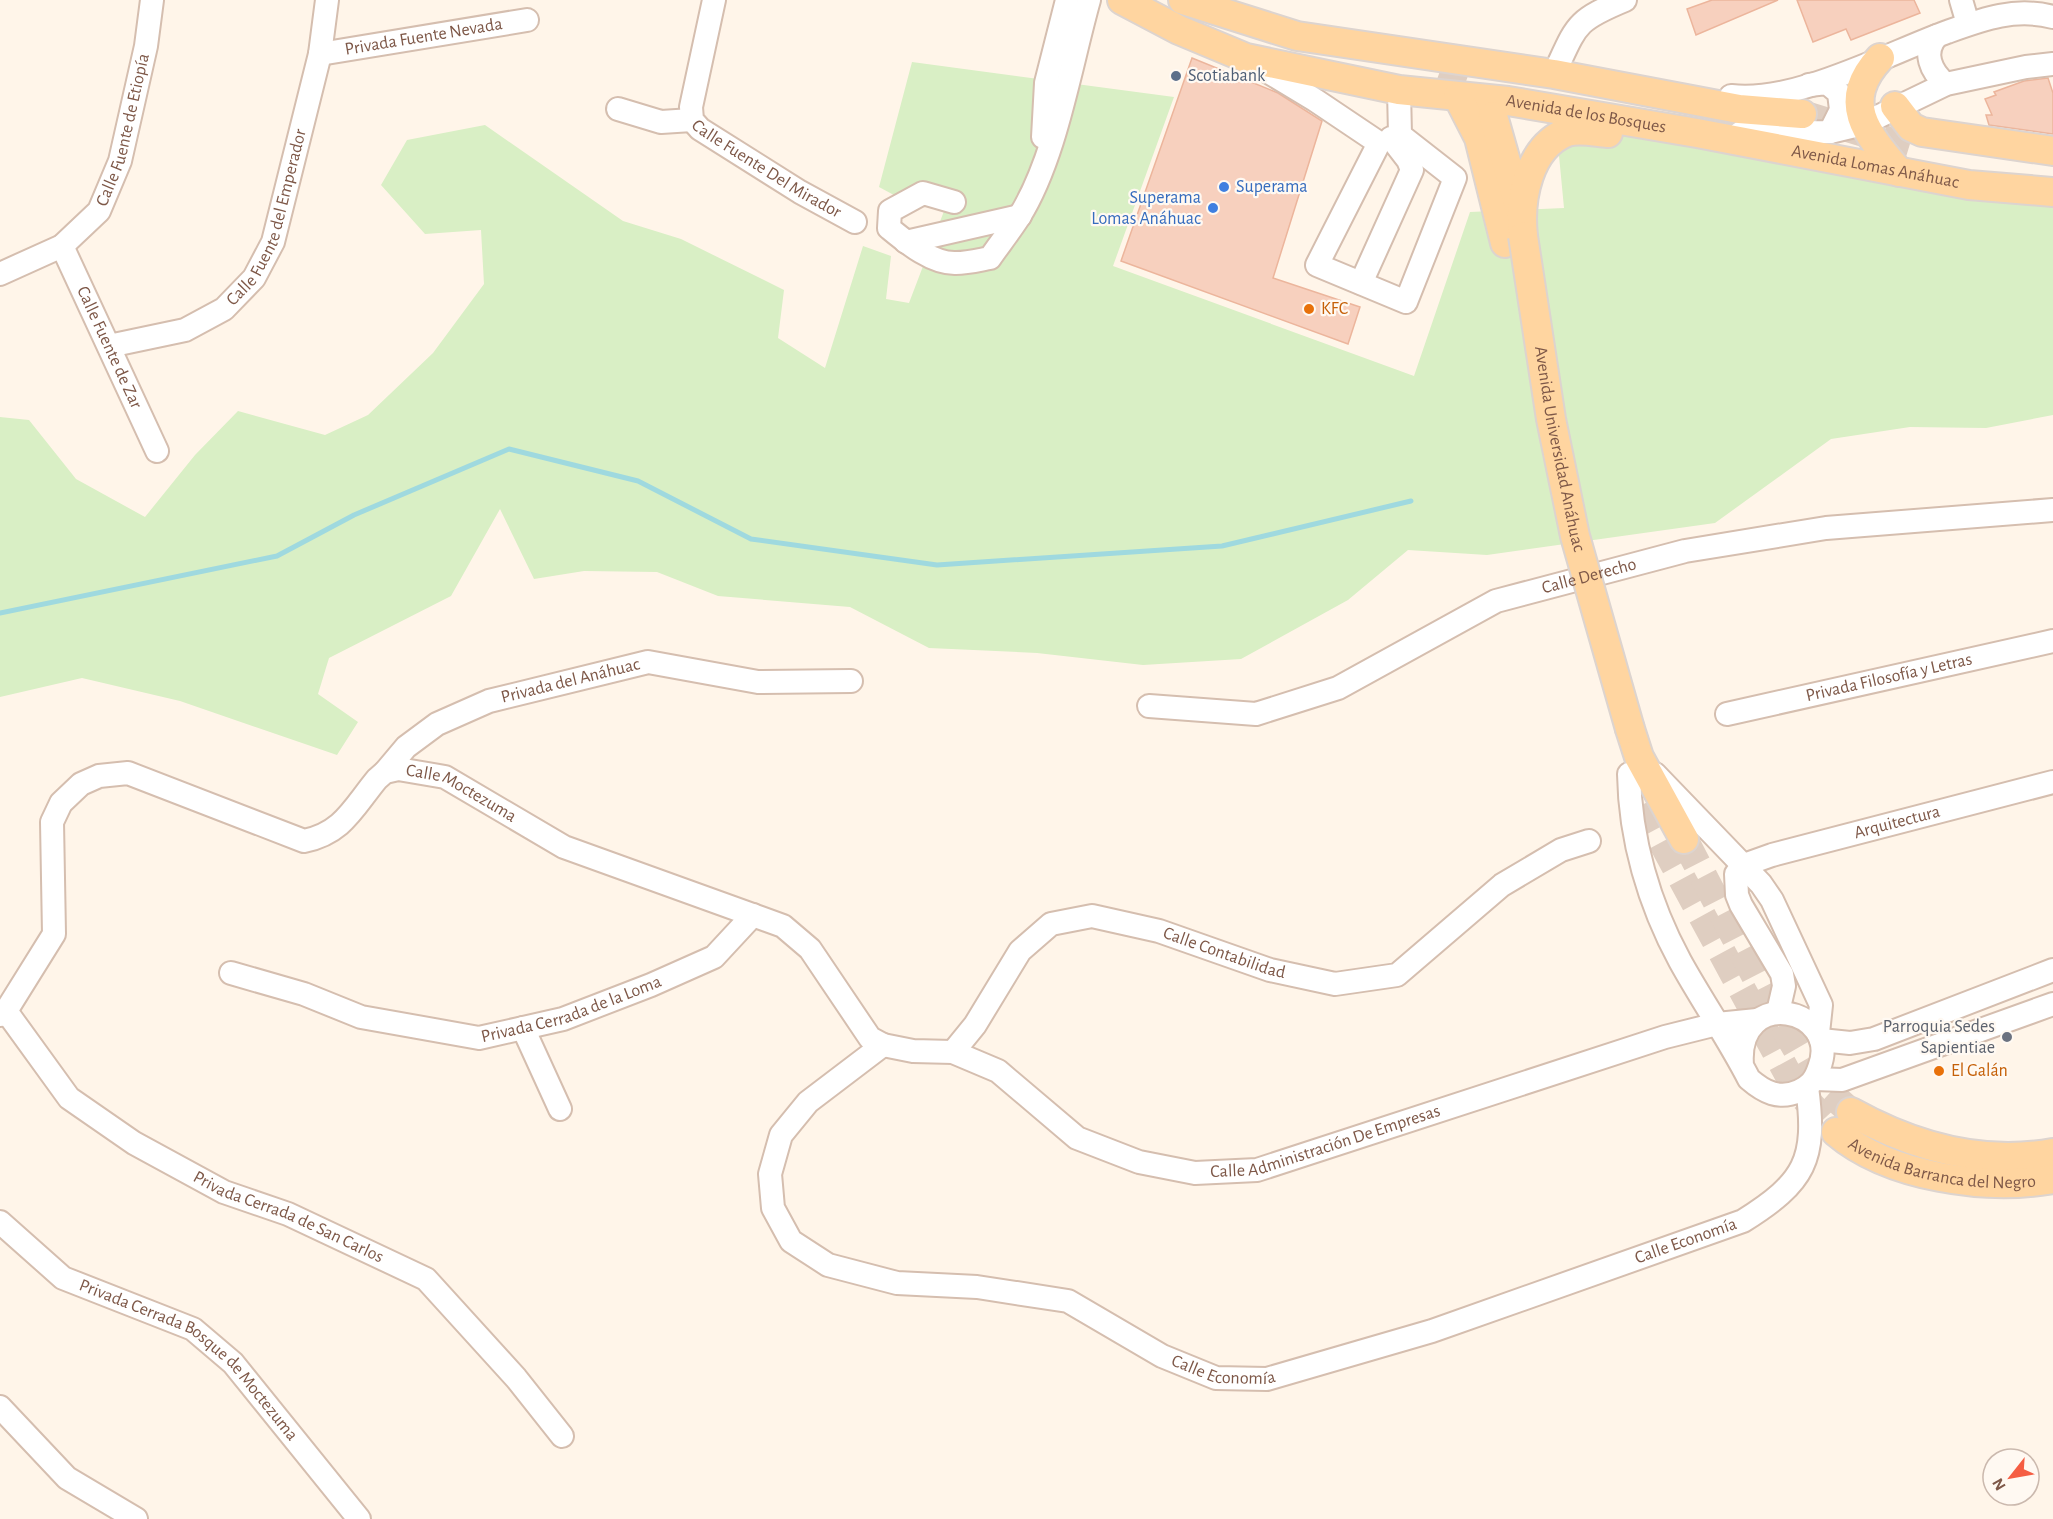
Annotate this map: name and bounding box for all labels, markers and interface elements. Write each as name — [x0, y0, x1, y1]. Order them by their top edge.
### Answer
street label: Privada Fuente Nevada — [343, 15, 504, 59]
street label: Calle Fuente de Etiopía — [93, 52, 153, 209]
place label: Scotiabank — [1188, 67, 1266, 85]
marker: Scotiabank — [1169, 69, 1183, 83]
street label: Avenida de los Bosques — [1505, 92, 1667, 137]
street label: Calle Fuente Del Mirador — [688, 117, 844, 222]
street label: Calle Fuente del Emperador — [223, 127, 310, 309]
street label: Avenida Lomas Anáhuac — [1790, 142, 1960, 192]
place label: Superama — [1236, 178, 1308, 196]
marker: Superama — [1217, 180, 1231, 194]
place label: Superama Lomas Anáhuac — [1091, 189, 1201, 228]
marker: Superama Lomas Anáhuac — [1206, 201, 1220, 215]
street label: Calle Fuente de Zar — [73, 284, 145, 412]
place label: KFC — [1321, 300, 1348, 318]
marker: KFC — [1302, 302, 1316, 316]
street label: Avenida Universidad Anáhuac — [1531, 345, 1588, 554]
street label: Calle Derecho — [1540, 555, 1639, 597]
street label: Privada Filosofía y Letras — [1804, 650, 1974, 705]
street label: Privada del Anáhuac — [499, 655, 642, 707]
street label: Calle Moctezuma — [405, 761, 519, 826]
street label: Arquitectura — [1852, 803, 1942, 842]
street label: Calle Contabilidad — [1161, 924, 1287, 982]
street label: Privada Cerrada de la Loma — [479, 973, 664, 1046]
place label: Parroquia Sedes Sapientiae — [1883, 1018, 1995, 1057]
marker: Parroquia Sedes Sapientiae — [2000, 1030, 2014, 1044]
place label: El Galán — [1951, 1062, 2008, 1080]
marker: El Galán — [1932, 1064, 1946, 1078]
street label: Calle Administración De Empresas — [1210, 1102, 1442, 1181]
street label: Avenida Barranca del Negro — [1845, 1135, 2037, 1192]
street label: Privada Cerrada de San Carlos — [190, 1168, 386, 1267]
street label: Calle Economía — [1633, 1215, 1739, 1268]
street label: Privada Cerrada Bosque de Moctezuma — [77, 1276, 301, 1444]
street label: Calle Economía — [1169, 1352, 1278, 1388]
north arrow — [1981, 1447, 2041, 1507]
text: N — [1989, 1475, 2009, 1493]

